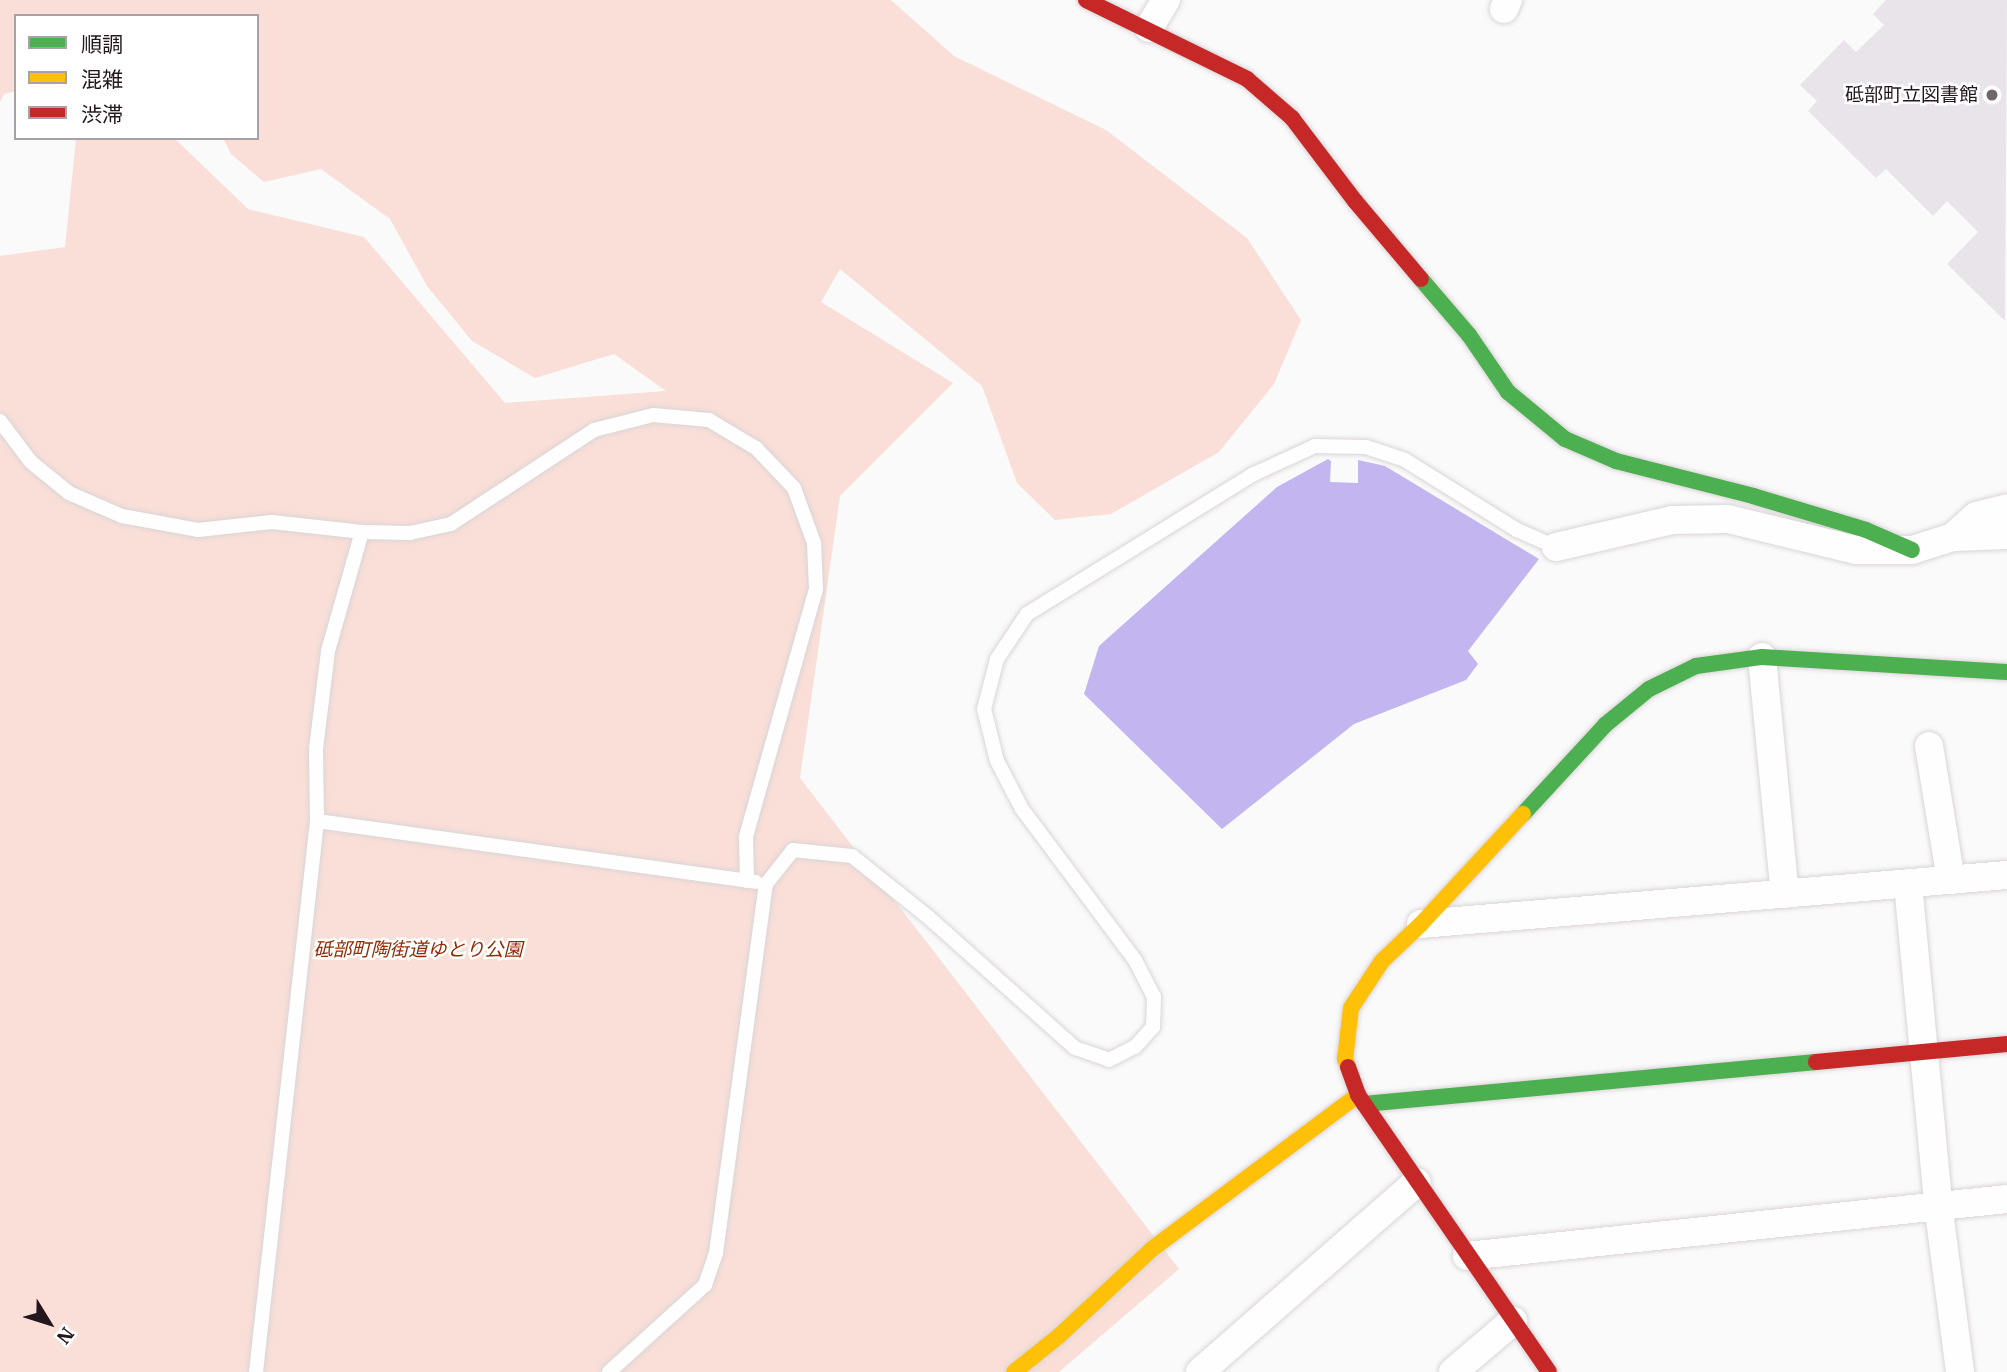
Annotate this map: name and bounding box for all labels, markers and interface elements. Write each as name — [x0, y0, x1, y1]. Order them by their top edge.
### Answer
legend — [14, 14, 259, 140]
text: 順調 — [81, 30, 123, 58]
text: 混雑 — [81, 65, 123, 93]
place label: 砥部町立図書館 — [1845, 84, 1978, 106]
marker: 砥部町立図書館 — [1984, 87, 2000, 103]
text: 渋滞 — [81, 100, 123, 128]
park label: 砥部町陶街道ゆとり公園 — [314, 939, 522, 961]
north arrow — [14, 1288, 84, 1358]
text: N — [51, 1323, 80, 1349]

